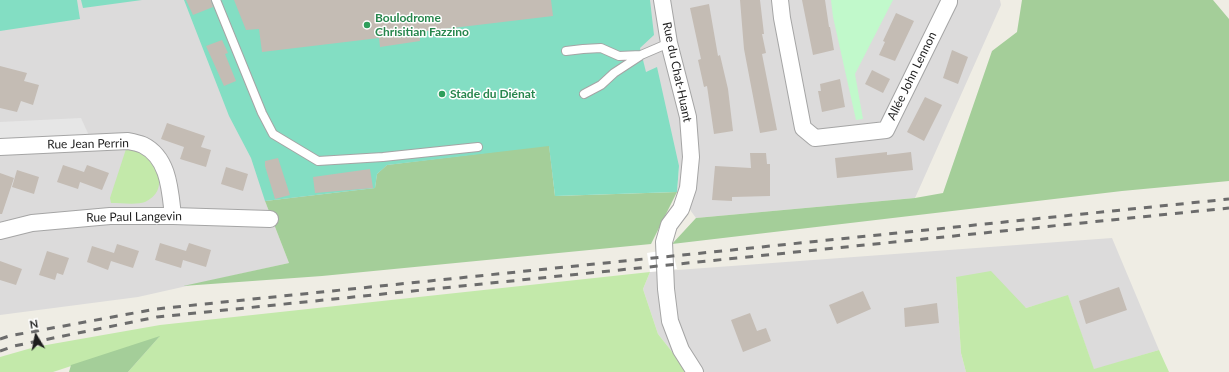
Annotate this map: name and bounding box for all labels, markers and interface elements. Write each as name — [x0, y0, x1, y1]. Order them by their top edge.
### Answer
place label: Boulodrome Chrisitian Fazzino — [375, 11, 469, 39]
marker: Boulodrome Chrisitian Fazzino — [362, 20, 372, 30]
street label: Rue du Chat-Huant — [659, 21, 695, 123]
street label: Allée John Lennon — [884, 29, 940, 123]
place label: Stade du Diénat — [450, 87, 535, 101]
marker: Stade du Diénat — [437, 89, 447, 99]
street label: Rue Jean Perrin — [47, 136, 129, 152]
street label: Rue Paul Langevin — [86, 209, 182, 225]
north arrow — [16, 316, 56, 356]
text: N — [29, 317, 39, 331]

